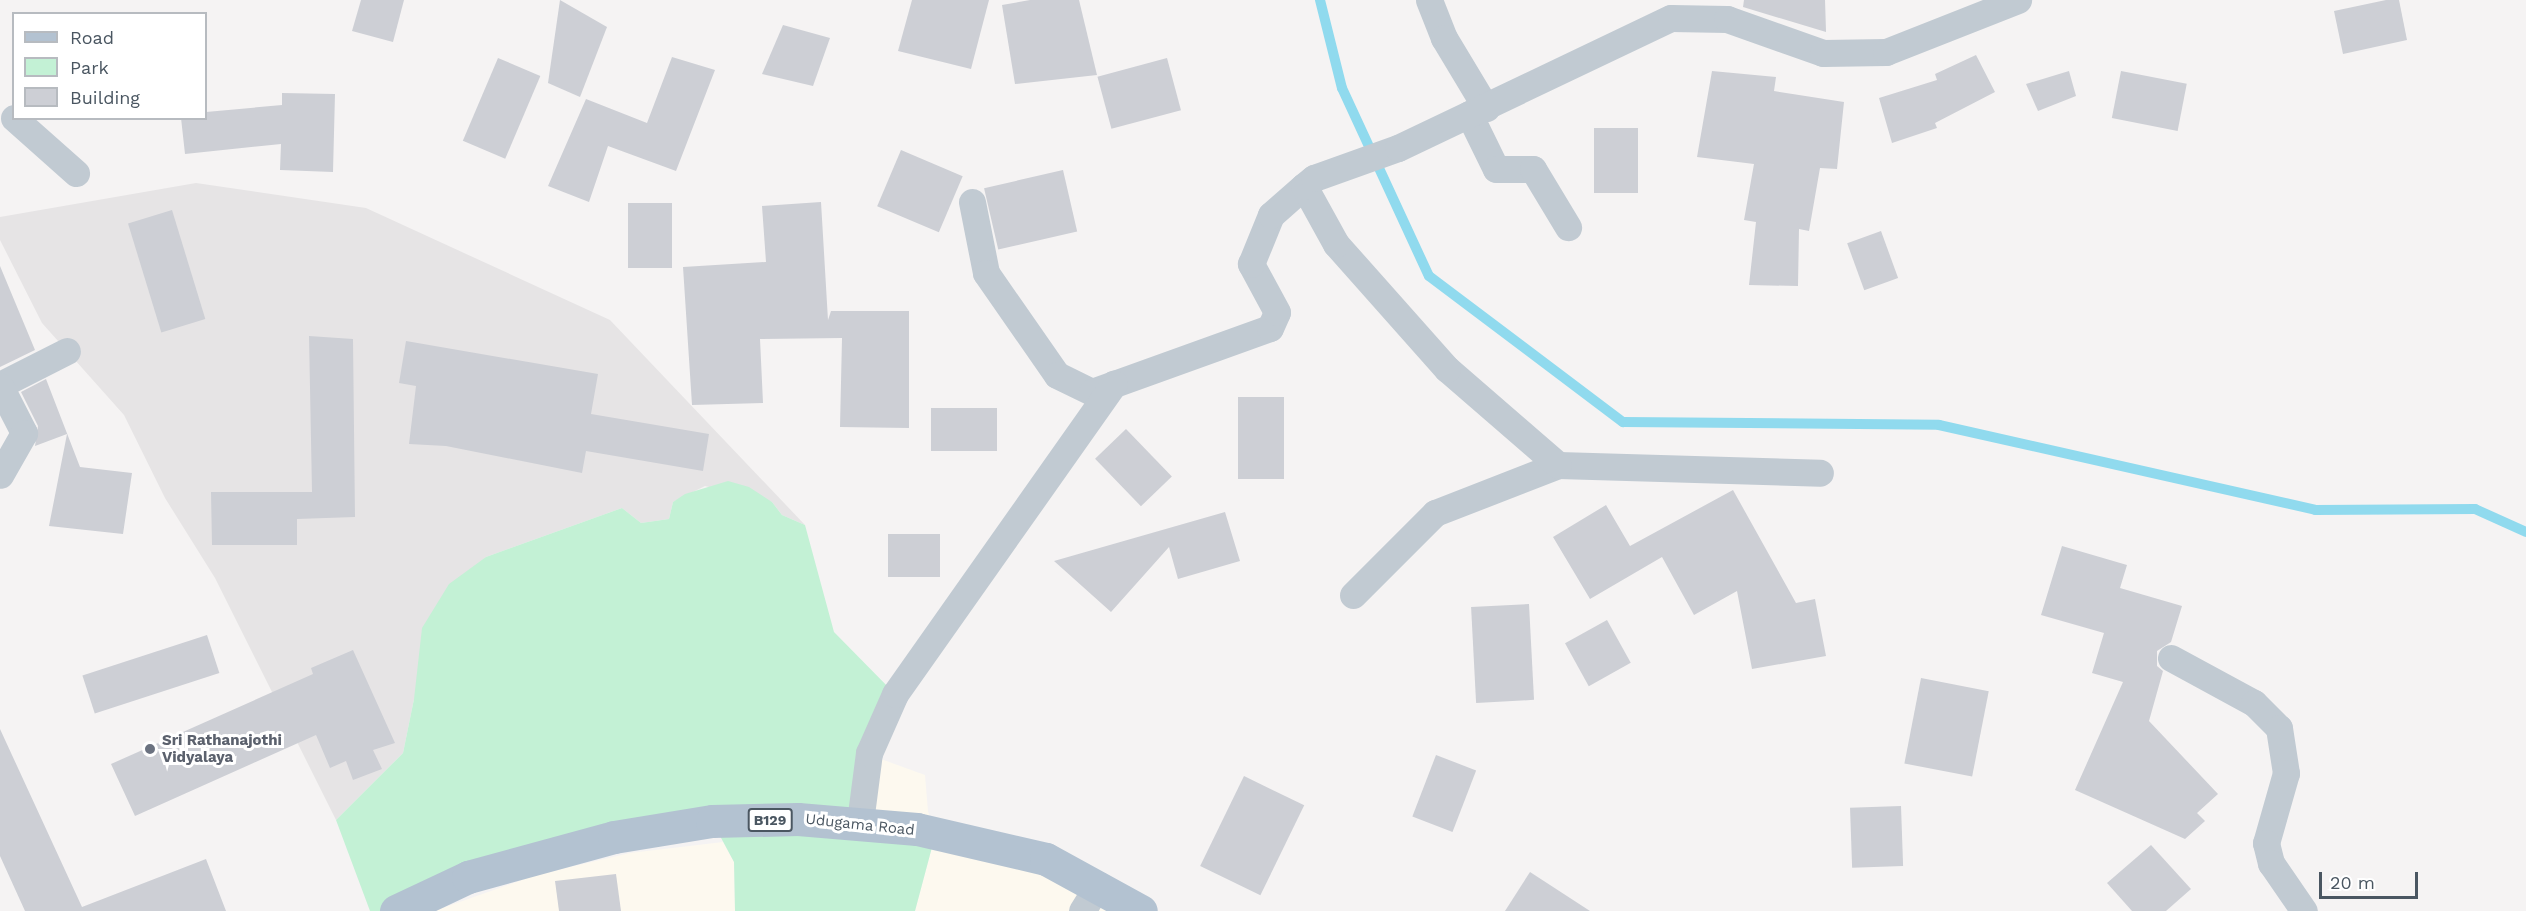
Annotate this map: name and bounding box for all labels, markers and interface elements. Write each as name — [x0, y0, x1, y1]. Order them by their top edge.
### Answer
legend — [12, 12, 207, 120]
text: Road — [70, 27, 114, 48]
text: Park — [70, 57, 109, 78]
text: Building — [70, 87, 140, 108]
place label: Sri Rathanajothi Vidyalaya — [162, 731, 282, 766]
marker: Sri Rathanajothi Vidyalaya — [143, 742, 157, 756]
road number: B129 — [748, 809, 792, 831]
street label: Udugama Road — [804, 810, 916, 840]
scale bar — [2322, 860, 2421, 898]
text: 20 m — [2330, 872, 2375, 893]

